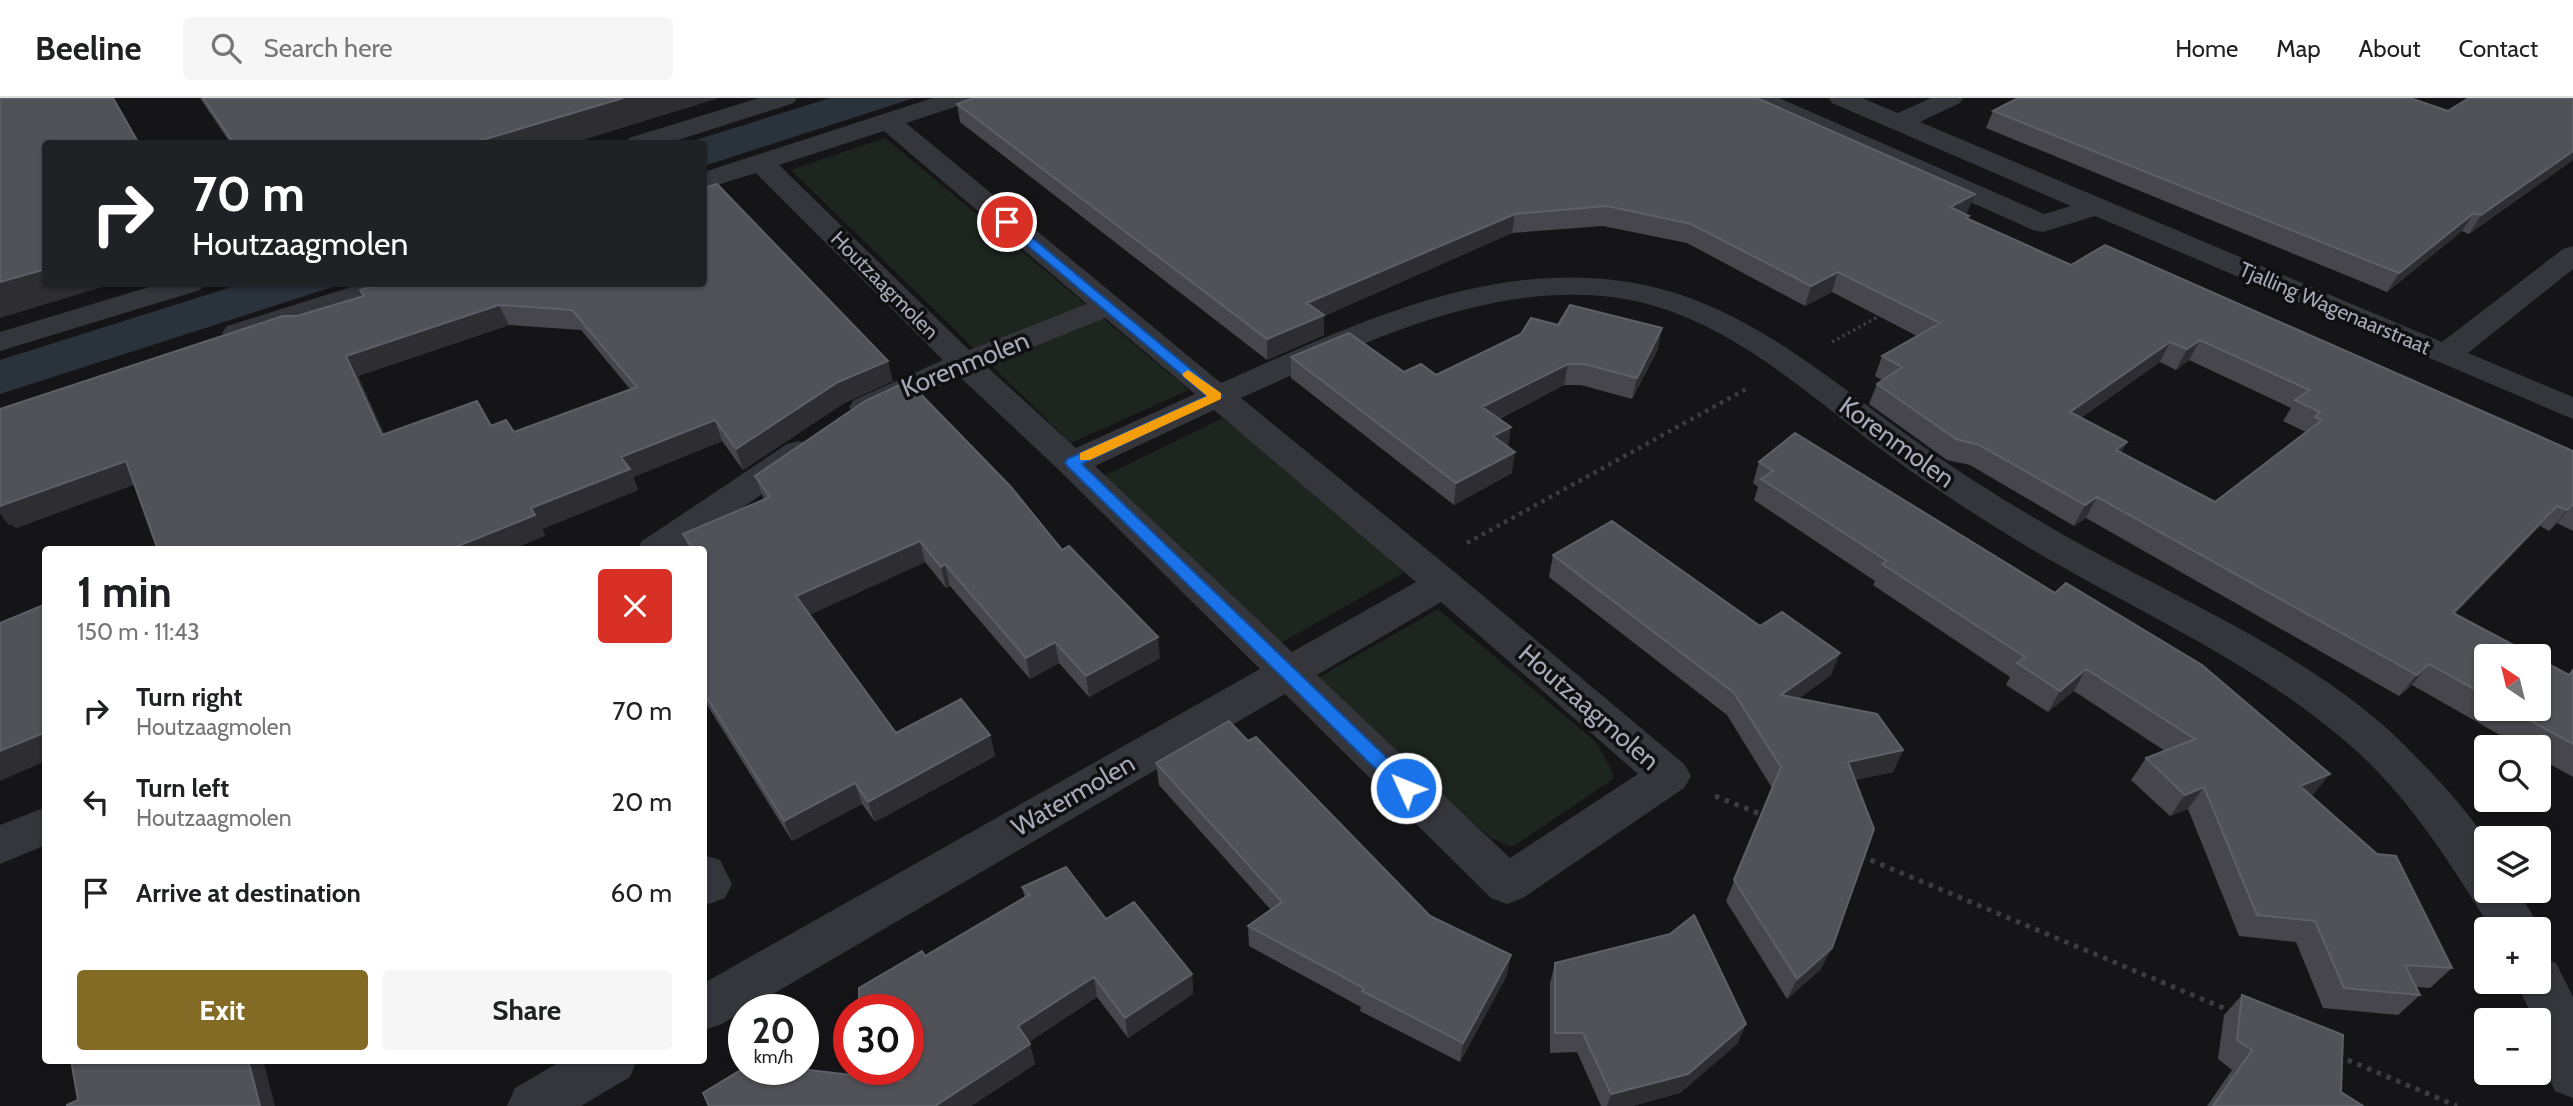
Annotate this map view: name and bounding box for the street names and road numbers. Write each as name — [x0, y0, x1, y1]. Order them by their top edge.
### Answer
street label: Houtzaagmolen — [826, 226, 944, 344]
street label: Tjalling Wagenaarstraat — [2235, 256, 2434, 360]
street label: Korenmolen — [897, 324, 1033, 404]
street label: Korenmolen — [1833, 389, 1961, 495]
street label: Houtzaagmolen — [1512, 637, 1666, 777]
street label: Watermolen — [1006, 747, 1140, 843]

